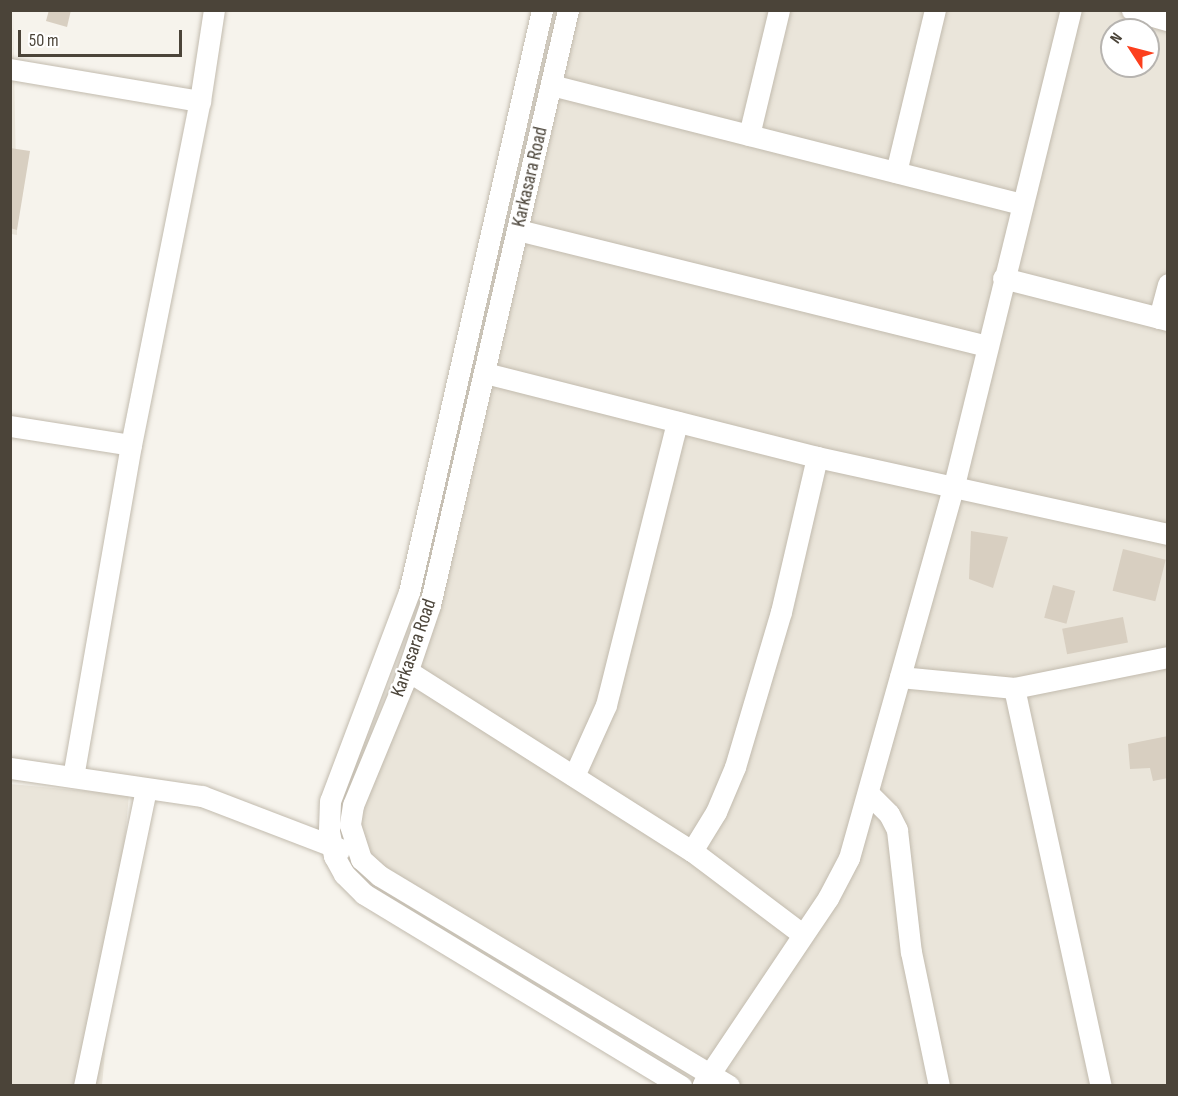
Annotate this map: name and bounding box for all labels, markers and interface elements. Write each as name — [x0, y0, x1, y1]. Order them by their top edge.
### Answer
scale bar — [21, 18, 184, 56]
north arrow — [1100, 18, 1160, 78]
text: N — [1106, 29, 1127, 47]
text: 50 m — [29, 30, 59, 51]
street label: Karkasara Road — [507, 125, 553, 229]
street label: Karkasara Road — [386, 596, 442, 700]

